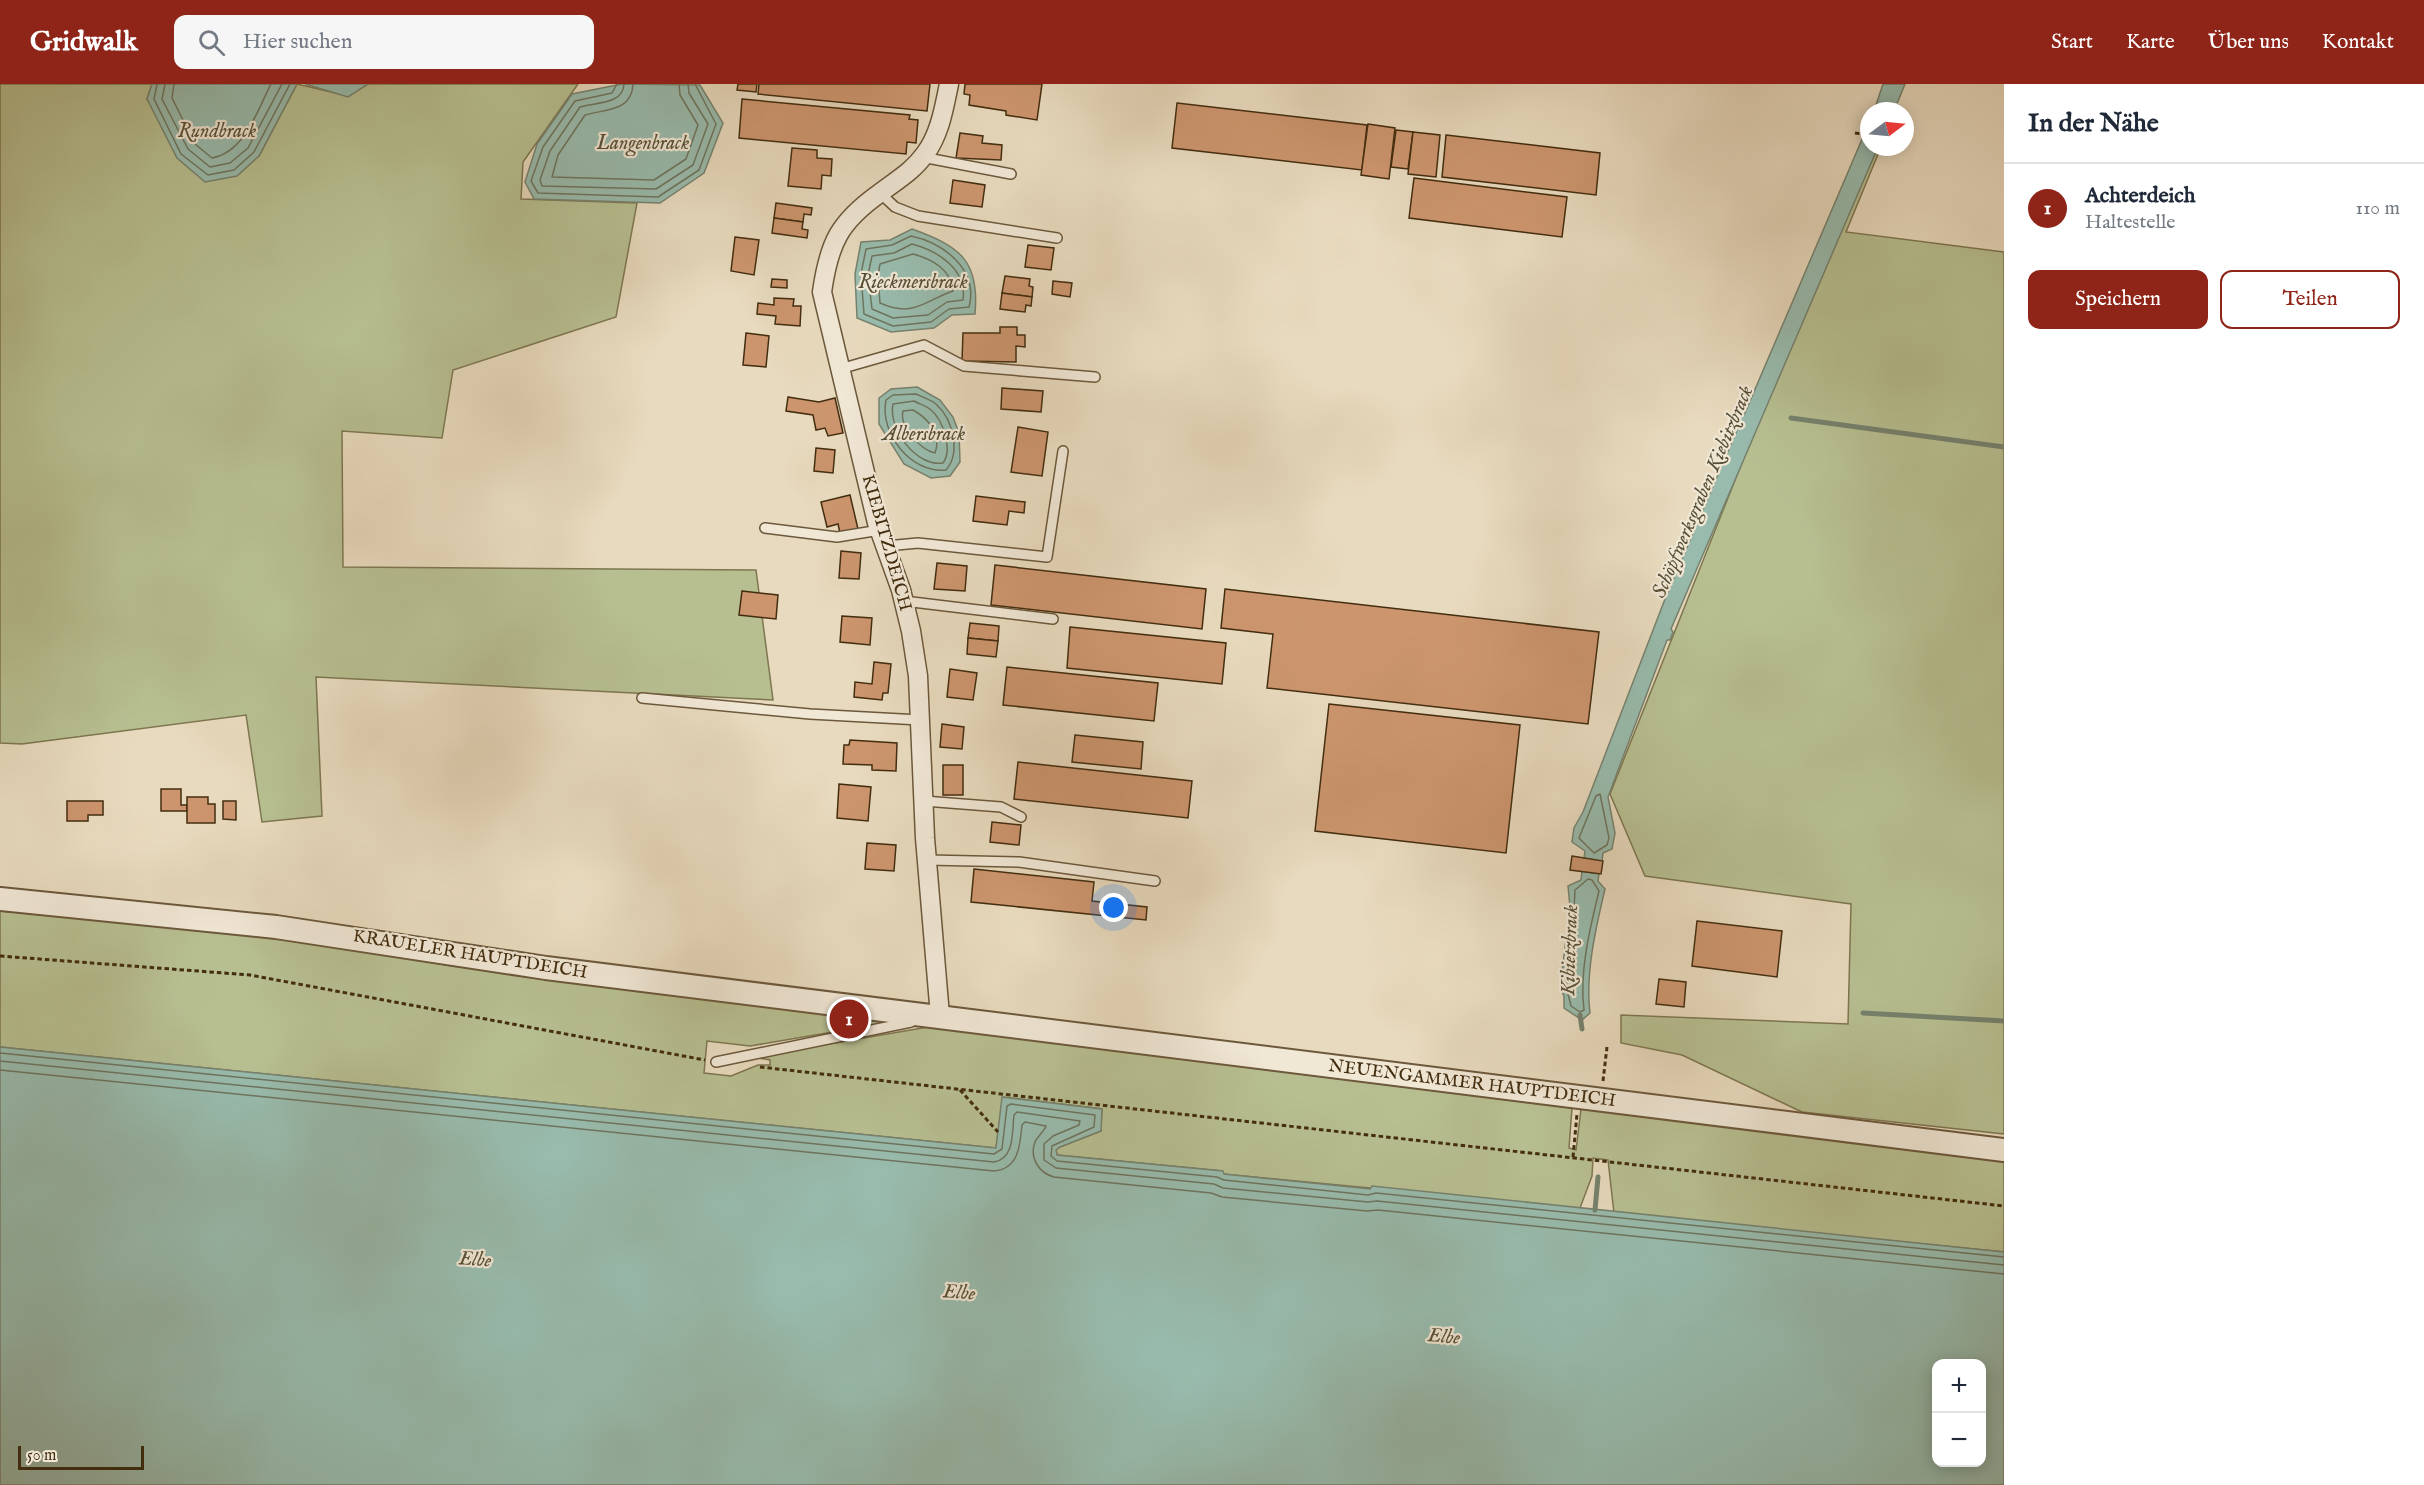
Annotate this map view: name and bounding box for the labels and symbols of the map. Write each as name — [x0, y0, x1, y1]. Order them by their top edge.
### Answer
north arrow — [1860, 102, 1914, 156]
water label: Rundbrack — [178, 119, 256, 144]
water label: Langenbrack — [596, 131, 689, 157]
water label: Rieckmersbrack — [858, 270, 968, 295]
water label: Schöpfwerksgraben Kiebitzbrack — [1647, 382, 1760, 602]
water label: Albersbrack — [881, 422, 965, 447]
street label: KIEBITZDEICH — [855, 472, 917, 614]
your location — [1099, 893, 1128, 922]
water label: Kibietzbrack — [1556, 904, 1584, 997]
street label: KRAUELER HAUPTDEICH — [351, 925, 589, 985]
pin: 1 — [830, 996, 868, 1042]
street label: NEUENGAMMER HAUPTDEICH — [1327, 1055, 1617, 1113]
water label: Elbe — [457, 1246, 492, 1274]
water label: Elbe — [941, 1279, 976, 1307]
water label: Elbe — [1426, 1323, 1462, 1351]
scale bar — [18, 1443, 144, 1470]

